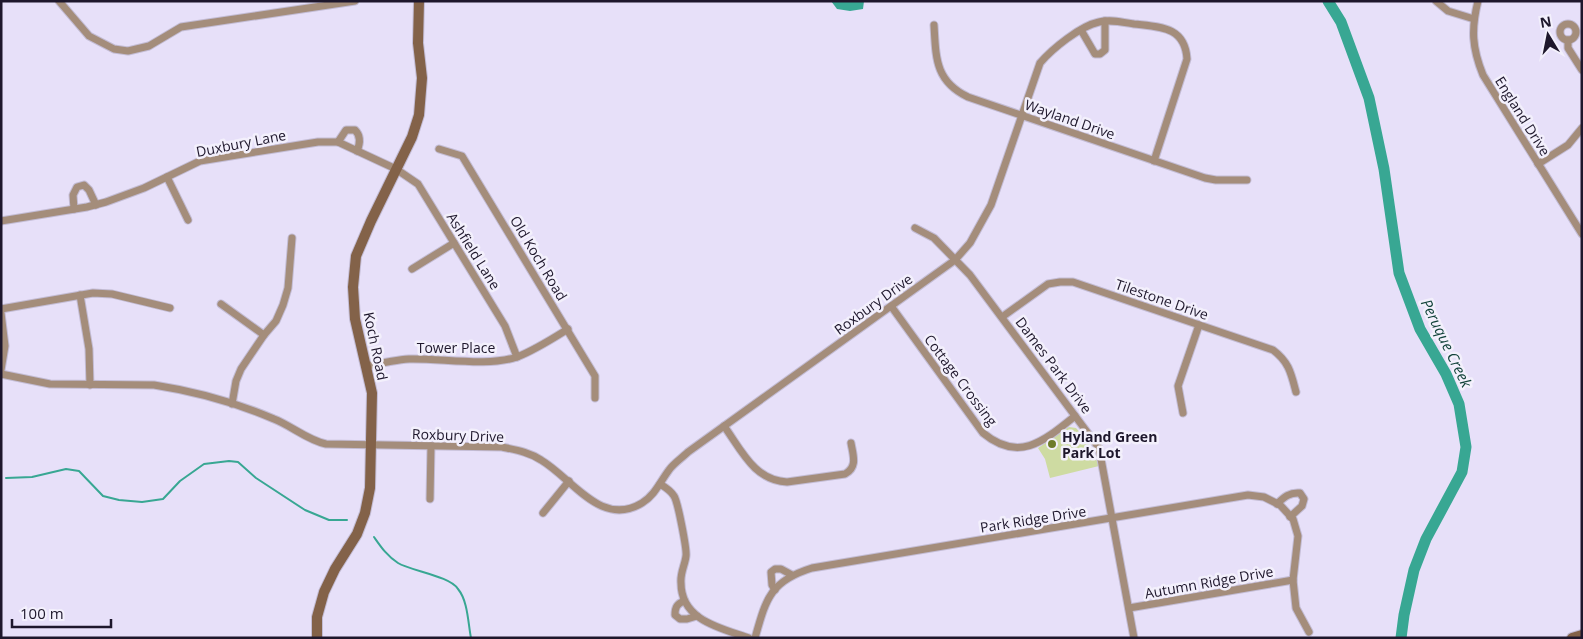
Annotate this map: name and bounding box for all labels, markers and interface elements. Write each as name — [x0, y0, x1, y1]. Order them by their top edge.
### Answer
north arrow — [1523, 10, 1573, 60]
text: N — [1538, 11, 1553, 32]
street label: England Drive — [1491, 73, 1555, 159]
street label: Wayland Drive — [1022, 95, 1118, 143]
street label: Duxbury Lane — [194, 125, 288, 161]
street label: Ashfield Lane — [443, 209, 505, 293]
street label: Old Koch Road — [506, 212, 572, 304]
street label: Roxbury Drive — [830, 269, 916, 339]
street label: Tilestone Drive — [1113, 274, 1211, 324]
water label: Peruque Creek — [1417, 295, 1477, 391]
street label: Koch Road — [359, 310, 393, 382]
street label: Dames Park Drive — [1011, 313, 1097, 417]
street label: Cottage Crossing — [920, 330, 1002, 430]
street label: Tower Place — [417, 338, 495, 357]
street label: Roxbury Drive — [412, 424, 505, 446]
place label: Hyland Green Park Lot — [1062, 427, 1157, 462]
marker: Hyland Green Park Lot — [1046, 438, 1058, 450]
street label: Park Ridge Drive — [979, 501, 1087, 537]
street label: Autumn Ridge Drive — [1143, 561, 1275, 603]
scale bar — [12, 596, 111, 628]
text: 100 m — [20, 603, 64, 623]

